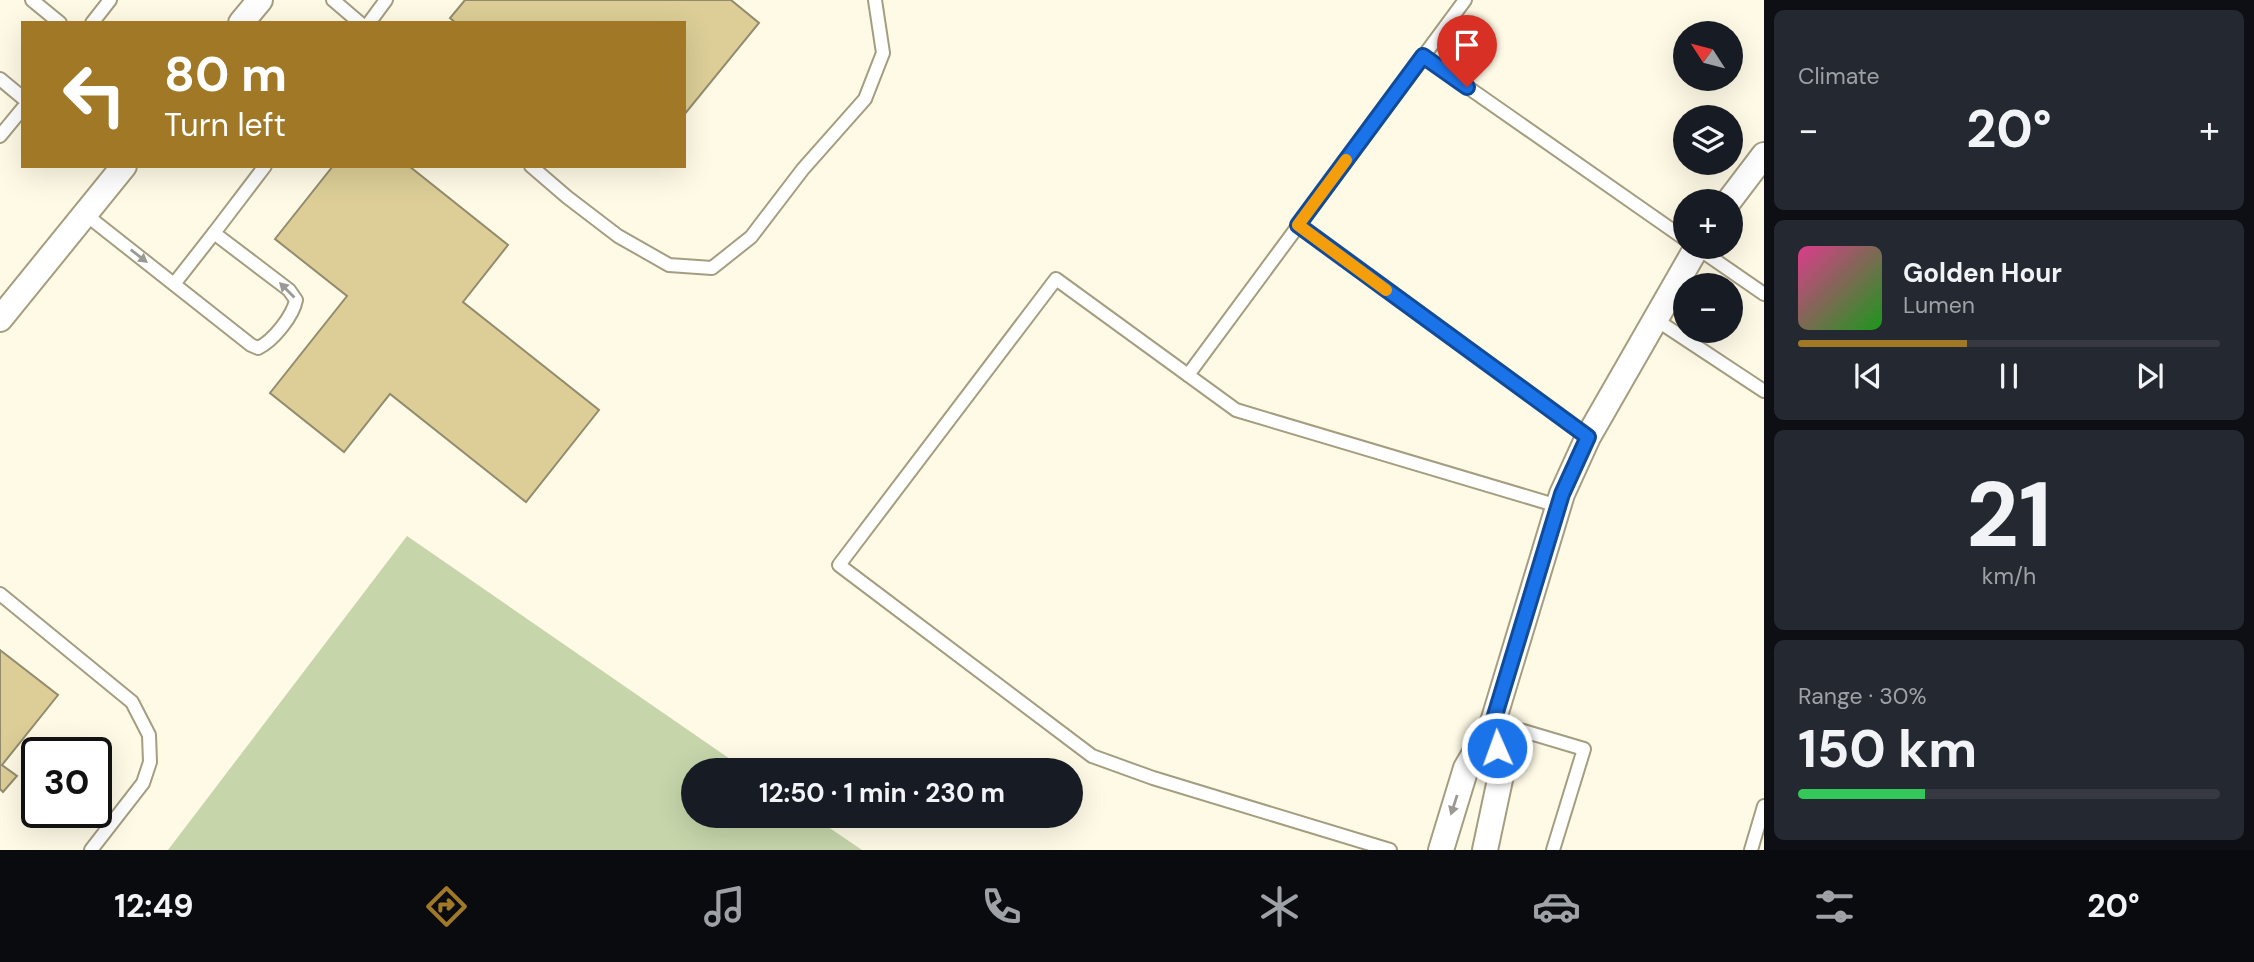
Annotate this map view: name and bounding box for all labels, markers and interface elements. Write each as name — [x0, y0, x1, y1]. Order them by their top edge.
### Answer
pin — [1437, 15, 1497, 87]
north arrow — [1673, 21, 1743, 91]
map controls — [1673, 21, 1743, 343]
icon: arrive — [1448, 26, 1486, 64]
text: 80 m — [164, 42, 287, 106]
icon: left — [49, 49, 140, 140]
text: Climate — [1798, 61, 1880, 91]
text: 20° — [1966, 95, 2052, 163]
text: Turn left — [164, 104, 286, 146]
button: layers — [1673, 105, 1743, 175]
text: − — [1798, 105, 1819, 155]
text: + — [2199, 105, 2220, 155]
button: + — [1673, 189, 1743, 259]
one-way arrow — [129, 249, 147, 264]
text: Golden Hour — [1903, 256, 2062, 290]
button: − — [1673, 273, 1743, 343]
one-way arrow — [279, 282, 295, 299]
text: Lumen — [1903, 290, 1975, 320]
icon: previous — [1849, 357, 1887, 395]
icon: pause — [1990, 357, 2028, 395]
icon: next — [2131, 357, 2169, 395]
text: 21 — [1966, 456, 2052, 574]
text: km/h — [1982, 561, 2036, 591]
text: Range · 30% — [1798, 681, 1927, 711]
position arrow — [1460, 711, 1534, 785]
text: 150 km — [1798, 715, 1977, 783]
speed limit sign: 30 — [21, 737, 112, 828]
text: 12:50 · 1 min · 230 m — [759, 776, 1005, 810]
one-way arrow — [1449, 795, 1459, 816]
icon: directions — [422, 882, 471, 931]
icon: music — [700, 882, 749, 931]
icon: phone — [977, 882, 1026, 931]
icon: climate — [1255, 882, 1304, 931]
icon: car — [1532, 882, 1581, 931]
icon: filters — [1810, 882, 1859, 931]
text: 12:49 — [114, 885, 194, 927]
text: 20° — [2087, 885, 2140, 927]

